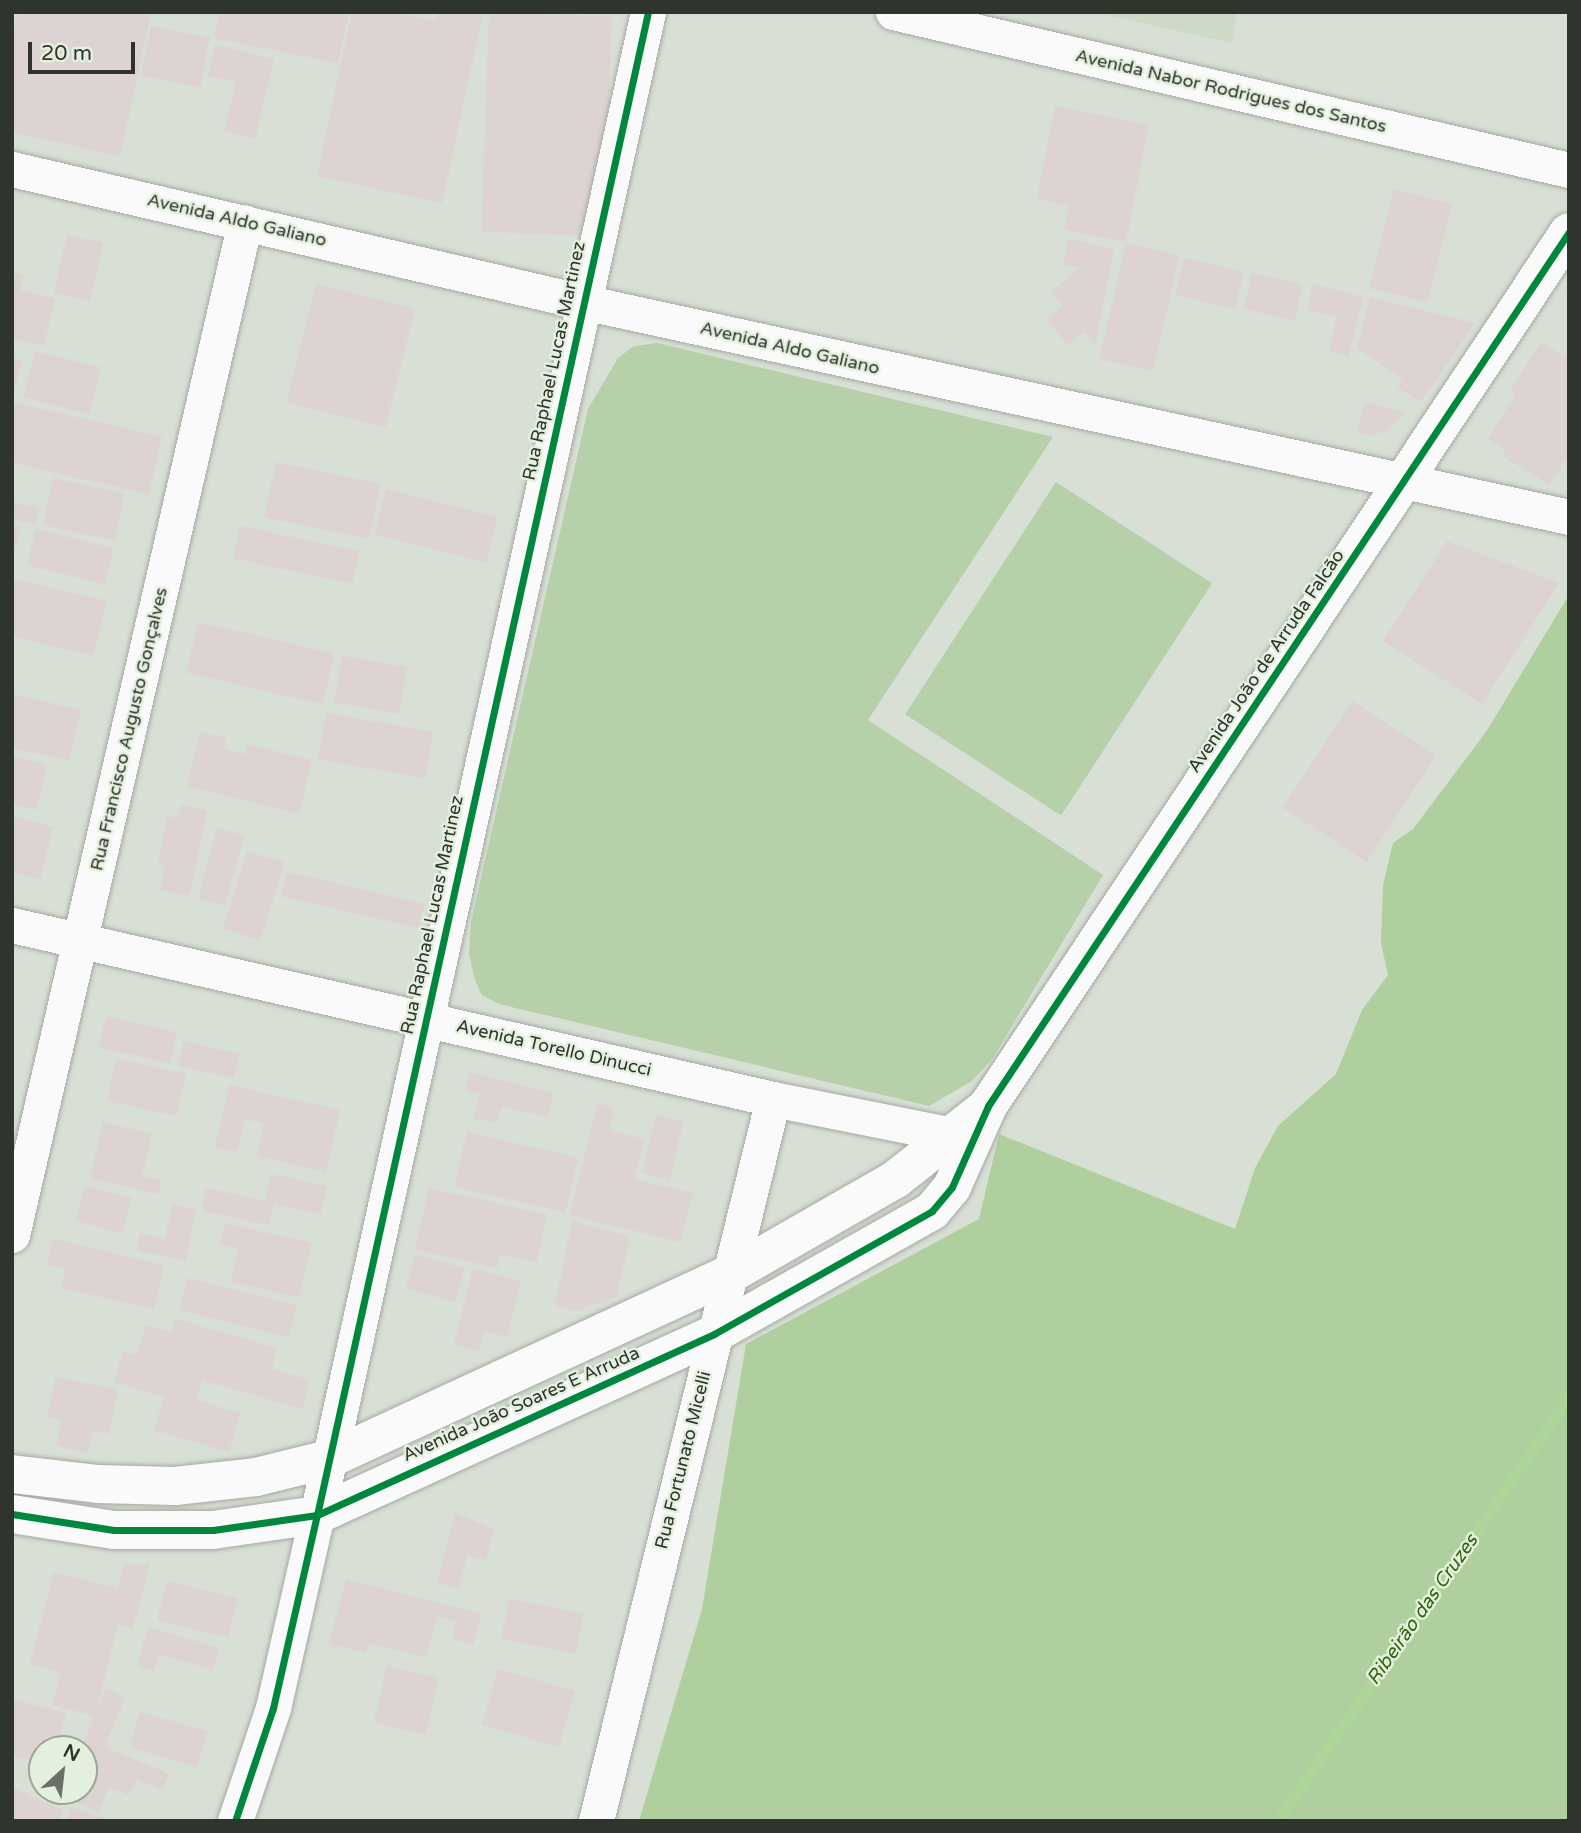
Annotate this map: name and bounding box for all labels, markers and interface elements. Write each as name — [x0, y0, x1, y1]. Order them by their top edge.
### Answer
scale bar — [32, 28, 138, 72]
text: 20 m — [41, 41, 92, 66]
street label: Avenida Nabor Rodrigues dos Santos — [1073, 45, 1389, 137]
street label: Avenida Aldo Galiano — [145, 189, 329, 251]
street label: Rua Raphael Lucas Martinez — [518, 240, 590, 482]
street label: Avenida Aldo Galiano — [698, 317, 882, 379]
street label: Avenida João de Arruda Falcão — [1183, 545, 1349, 777]
street label: Rua Francisco Augusto Gonçalves — [86, 585, 172, 873]
street label: Rua Raphael Lucas Martinez — [396, 794, 468, 1036]
street label: Avenida Torello Dinucci — [454, 1015, 654, 1081]
street label: Avenida João Soares E Arruda — [399, 1342, 643, 1466]
street label: Rua Fortunato Micelli — [650, 1369, 716, 1551]
water label: Ribeirão das Cruzes — [1363, 1530, 1483, 1690]
north arrow — [28, 1735, 98, 1805]
text: N — [60, 1740, 83, 1766]

